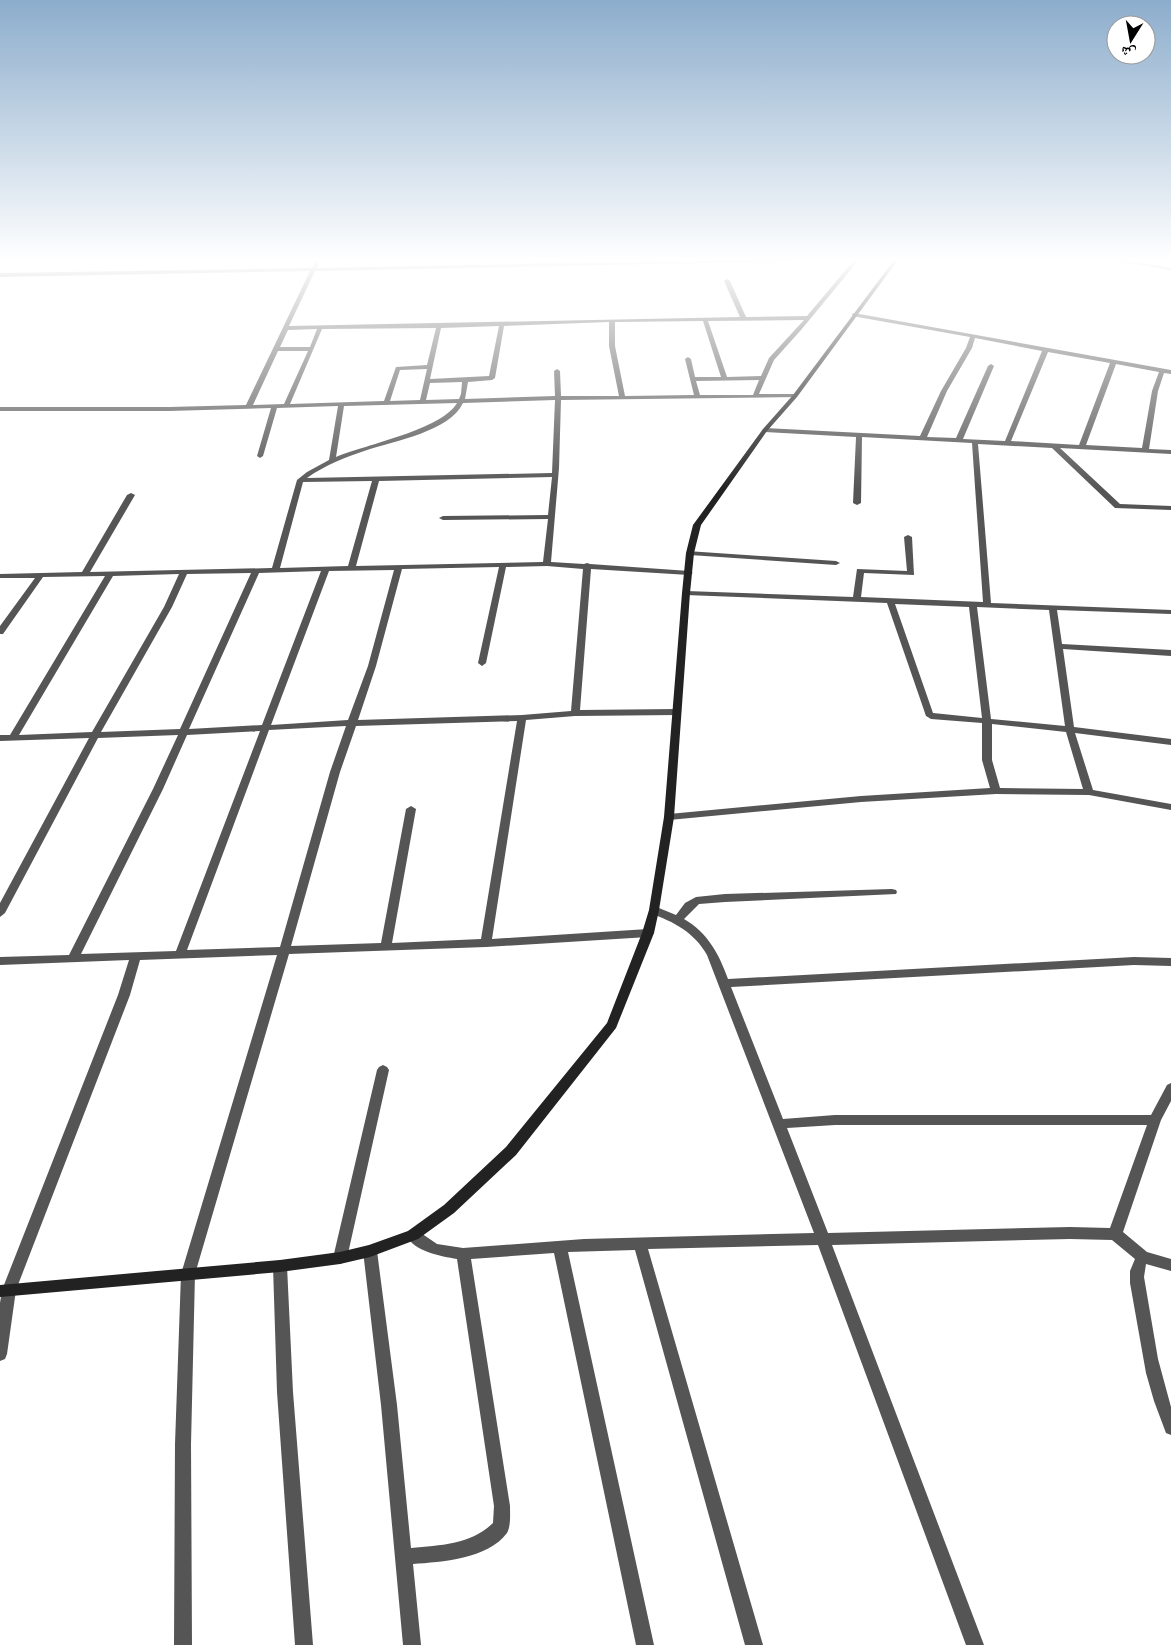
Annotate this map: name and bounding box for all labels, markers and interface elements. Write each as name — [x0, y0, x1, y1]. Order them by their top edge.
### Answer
north arrow — [1106, 15, 1156, 65]
text: ش — [1120, 42, 1138, 62]

